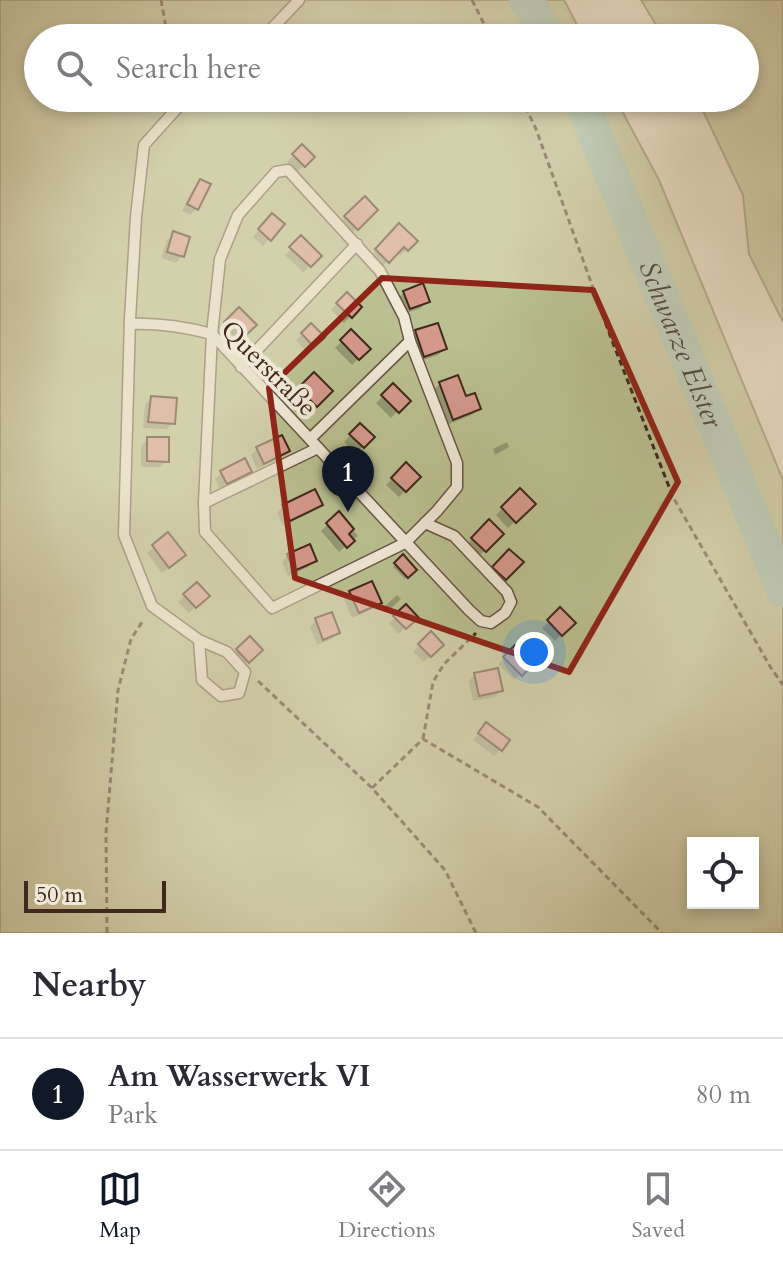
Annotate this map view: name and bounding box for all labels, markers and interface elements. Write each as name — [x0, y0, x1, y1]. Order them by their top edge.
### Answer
search box — [24, 24, 759, 112]
icon: search — [52, 46, 96, 90]
text: Search here — [116, 48, 261, 89]
water label: Schwarze Elster — [629, 255, 732, 434]
street label: Querstraße — [213, 313, 324, 424]
pin: 1 — [322, 446, 374, 512]
your location — [514, 632, 554, 672]
map controls — [687, 837, 759, 909]
button: locate — [687, 837, 759, 909]
scale bar — [24, 877, 166, 913]
text: 50 m — [36, 880, 83, 910]
text: Nearby — [32, 962, 147, 1008]
text: Am Wasserwerk VI — [108, 1056, 371, 1097]
text: 1 — [51, 1077, 65, 1112]
text: 80 m — [695, 1077, 751, 1112]
text: Park — [108, 1097, 158, 1132]
tab: Map — [98, 1167, 142, 1245]
tab: Directions — [338, 1167, 435, 1245]
tab: Saved — [632, 1167, 685, 1245]

